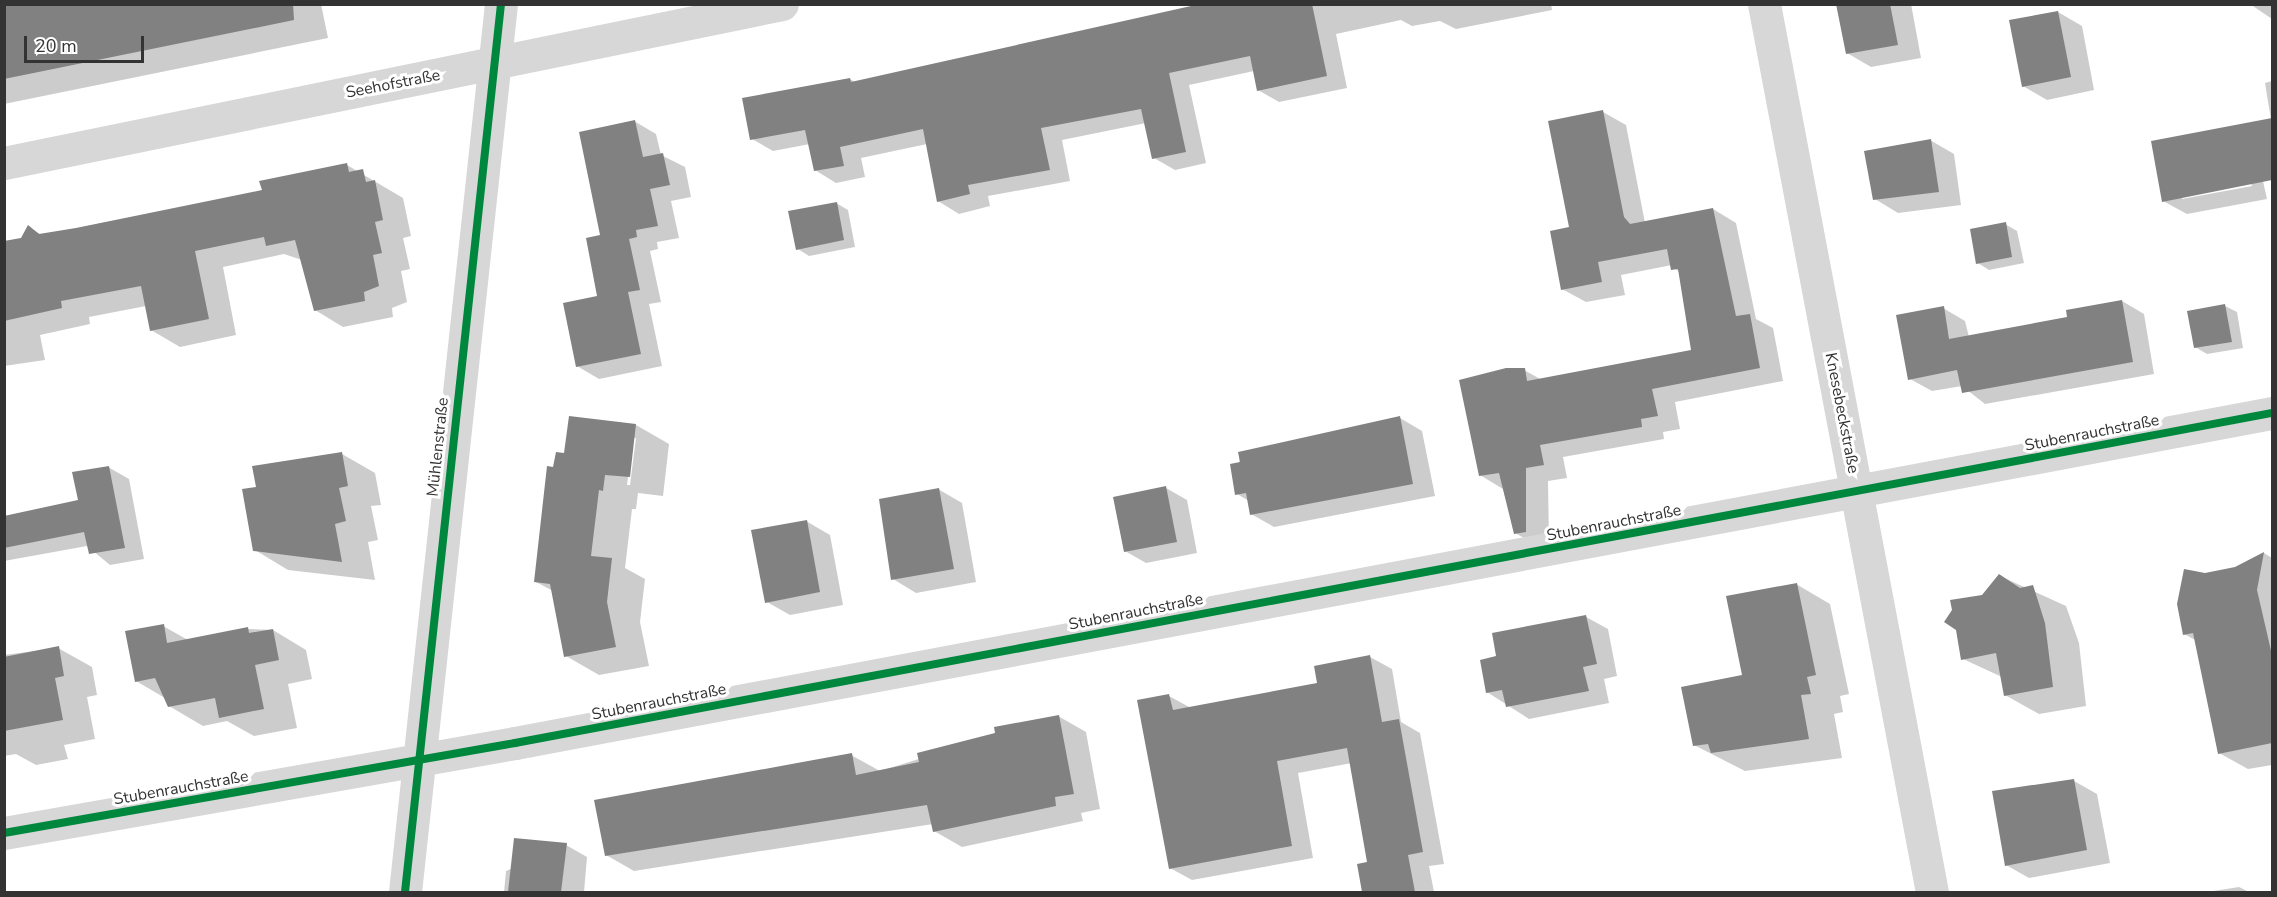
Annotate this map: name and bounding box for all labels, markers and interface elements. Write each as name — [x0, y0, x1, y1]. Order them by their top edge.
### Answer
scale bar — [27, 24, 147, 62]
text: 20 m — [35, 34, 77, 58]
street label: Seehofstraße — [344, 65, 442, 103]
street label: Knesebeckstraße — [1821, 351, 1863, 475]
street label: Mühlenstraße — [423, 396, 453, 498]
street label: Stubenrauchstraße — [2023, 411, 2161, 455]
street label: Stubenrauchstraße — [1545, 501, 1683, 545]
street label: Stubenrauchstraße — [1067, 590, 1205, 634]
street label: Stubenrauchstraße — [590, 680, 728, 724]
street label: Stubenrauchstraße — [112, 767, 250, 809]

